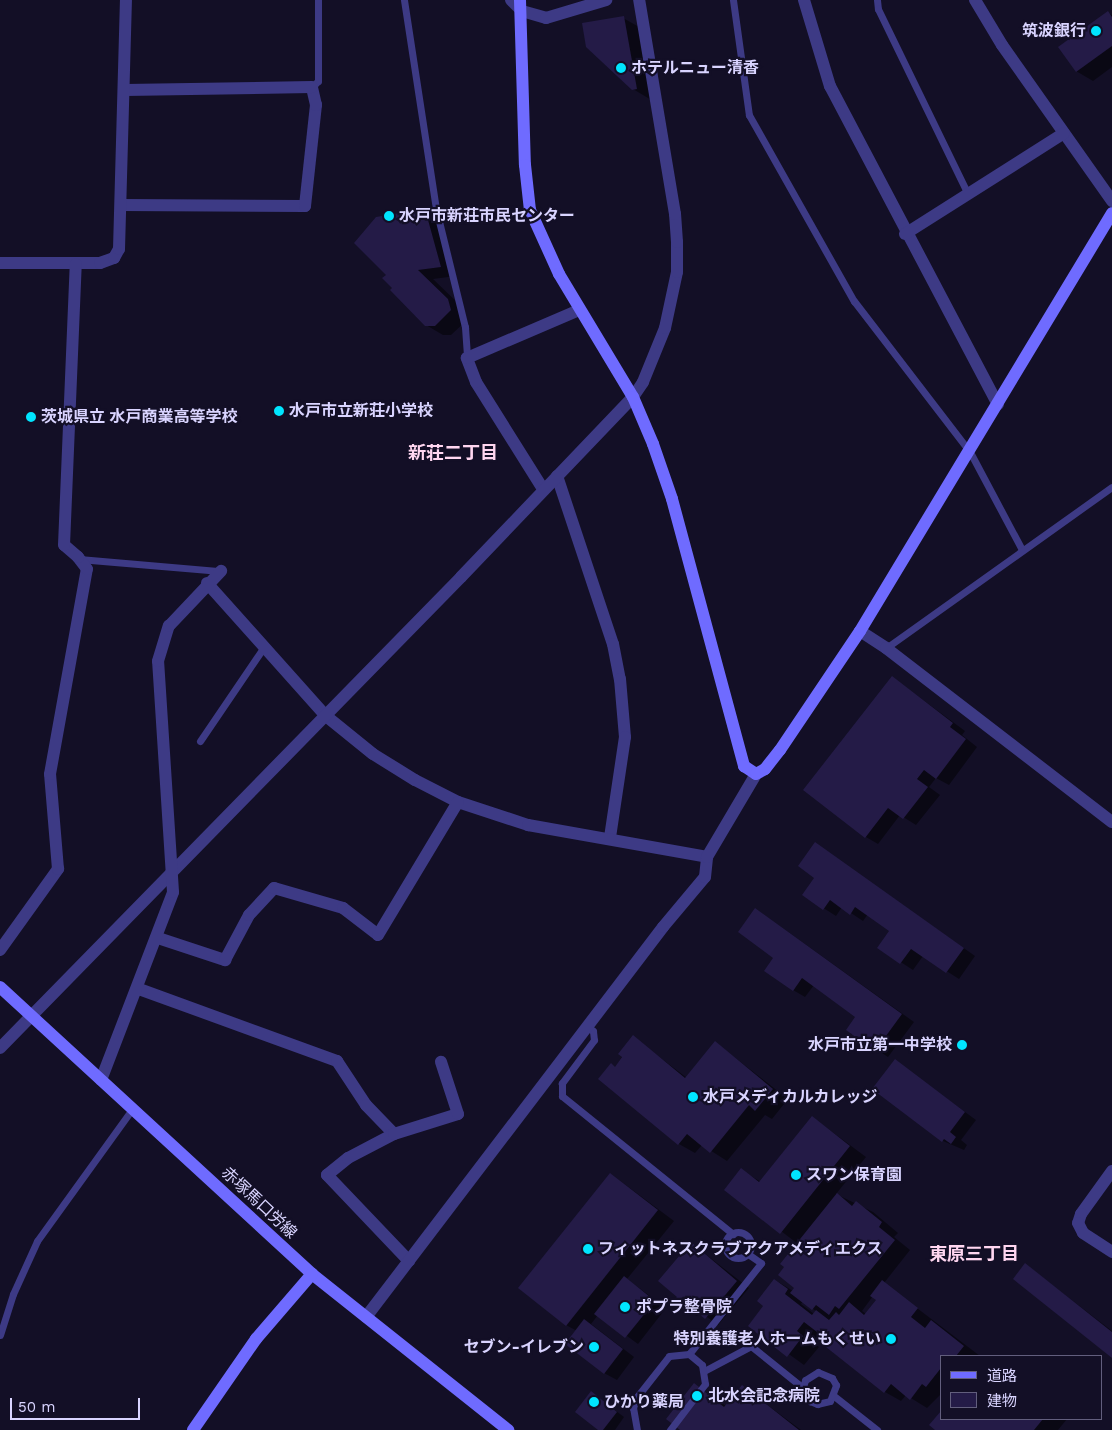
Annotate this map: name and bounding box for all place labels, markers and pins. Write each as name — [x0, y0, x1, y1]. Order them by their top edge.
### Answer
place label: 筑波銀行 — [1022, 21, 1086, 41]
marker: 筑波銀行 — [1090, 25, 1102, 37]
place label: ホテルニュー清香 — [631, 58, 759, 78]
marker: ホテルニュー清香 — [615, 62, 627, 74]
place label: 水戸市新荘市民センター — [399, 206, 575, 226]
marker: 水戸市新荘市民センター — [383, 210, 395, 222]
place label: 水戸市立新荘小学校 — [289, 401, 433, 421]
marker: 水戸市立新荘小学校 — [273, 405, 285, 417]
place label: 茨城県立 水戸商業高等学校 — [41, 407, 238, 427]
marker: 茨城県立 水戸商業高等学校 — [25, 411, 37, 423]
place label: 水戸市立第一中学校 — [808, 1035, 952, 1055]
marker: 水戸市立第一中学校 — [956, 1039, 968, 1051]
place label: 水戸メディカルカレッジ — [703, 1087, 879, 1107]
marker: 水戸メディカルカレッジ — [687, 1091, 699, 1103]
place label: スワン保育園 — [806, 1165, 902, 1185]
marker: スワン保育園 — [790, 1169, 802, 1181]
place label: フィットネスクラブアクアメディエクス — [598, 1239, 886, 1259]
marker: フィットネスクラブアクアメディエクス — [582, 1243, 594, 1255]
place label: ポプラ整骨院 — [636, 1297, 732, 1317]
marker: ポプラ整骨院 — [618, 1300, 632, 1314]
place label: 特別養護老人ホームもくせい — [673, 1329, 881, 1349]
marker: 特別養護老人ホームもくせい — [885, 1333, 897, 1345]
place label: セブン-イレブン — [464, 1337, 584, 1357]
marker: セブン-イレブン — [588, 1341, 600, 1353]
place label: 北水会記念病院 — [708, 1386, 820, 1406]
marker: 北水会記念病院 — [690, 1389, 704, 1403]
place label: ひかり薬局 — [604, 1392, 684, 1412]
marker: ひかり薬局 — [588, 1396, 600, 1408]

